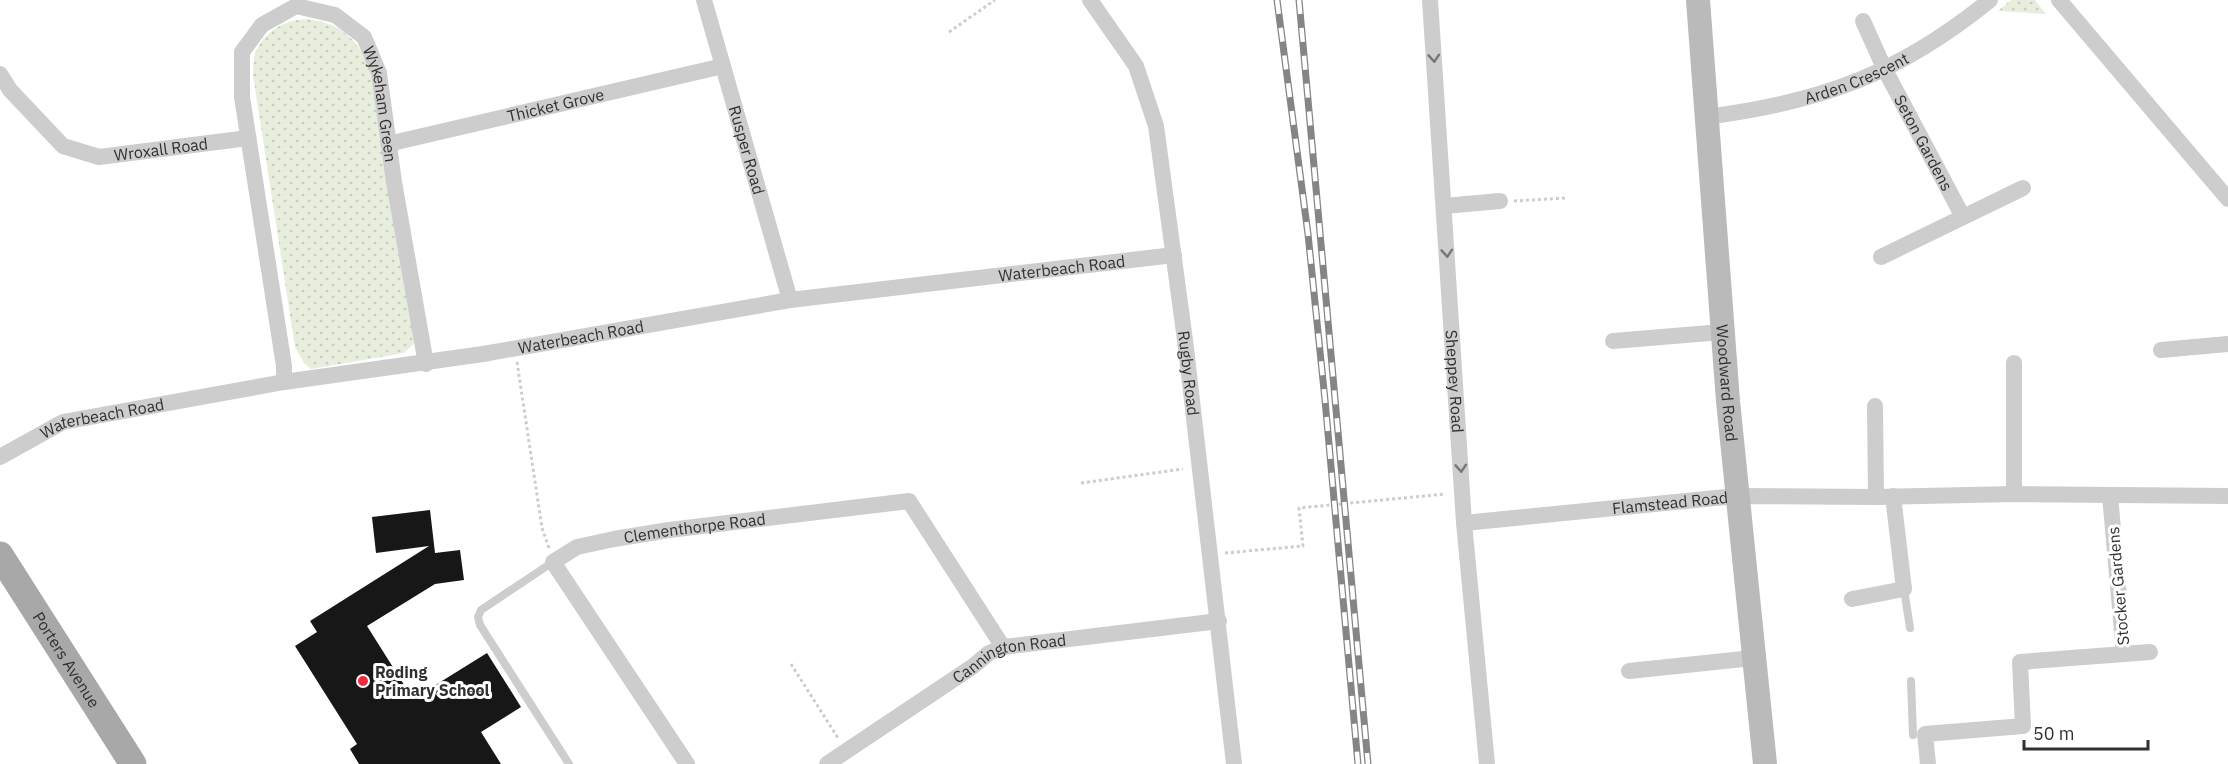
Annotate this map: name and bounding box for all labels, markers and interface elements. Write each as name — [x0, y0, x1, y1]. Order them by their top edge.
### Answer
street label: Wykeham Green — [359, 43, 401, 163]
street label: Arden Crescent — [1802, 48, 1912, 108]
one-way arrow — [1427, 54, 1440, 63]
street label: Thicket Grove — [505, 84, 606, 126]
street label: Seton Gardens — [1890, 91, 1957, 194]
street label: Rusper Road — [725, 103, 769, 197]
street label: Wroxall Road — [113, 133, 209, 165]
one-way arrow — [1441, 248, 1454, 257]
street label: Waterbeach Road — [997, 251, 1126, 285]
street label: Waterbeach Road — [516, 316, 645, 358]
street label: Woodward Road — [1712, 324, 1742, 442]
street label: Rugby Road — [1174, 329, 1204, 417]
street label: Sheppey Road — [1441, 329, 1468, 433]
street label: Waterbeach Road — [37, 394, 166, 443]
one-way arrow — [1454, 464, 1467, 473]
street label: Flamstead Road — [1611, 487, 1729, 518]
street label: Clementhorpe Road — [622, 508, 767, 547]
street label: Stocker Gardens — [2103, 526, 2133, 646]
street label: Porters Avenue — [29, 608, 105, 711]
street label: Cannington Road — [948, 629, 1067, 687]
place label: Roding Primary School — [375, 662, 490, 700]
marker: Roding Primary School — [356, 674, 370, 688]
scale bar — [2024, 713, 2148, 751]
text: 50 m — [2033, 722, 2075, 745]

